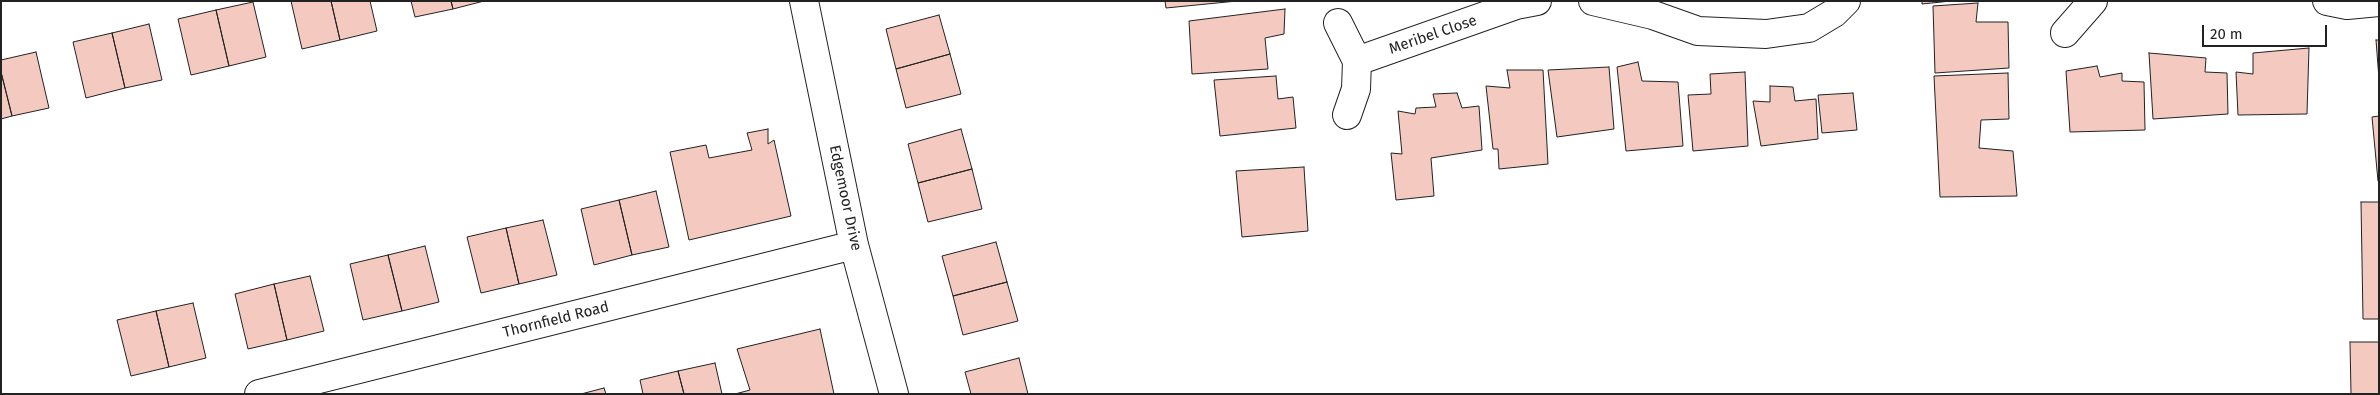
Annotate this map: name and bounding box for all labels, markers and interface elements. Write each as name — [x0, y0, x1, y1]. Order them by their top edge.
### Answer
street label: Meribel Close — [1387, 12, 1479, 58]
scale bar — [2205, 15, 2330, 47]
text: 20 m — [2210, 25, 2243, 43]
street label: Edgemoor Drive — [825, 143, 865, 253]
street label: Thornfield Road — [501, 298, 611, 342]

